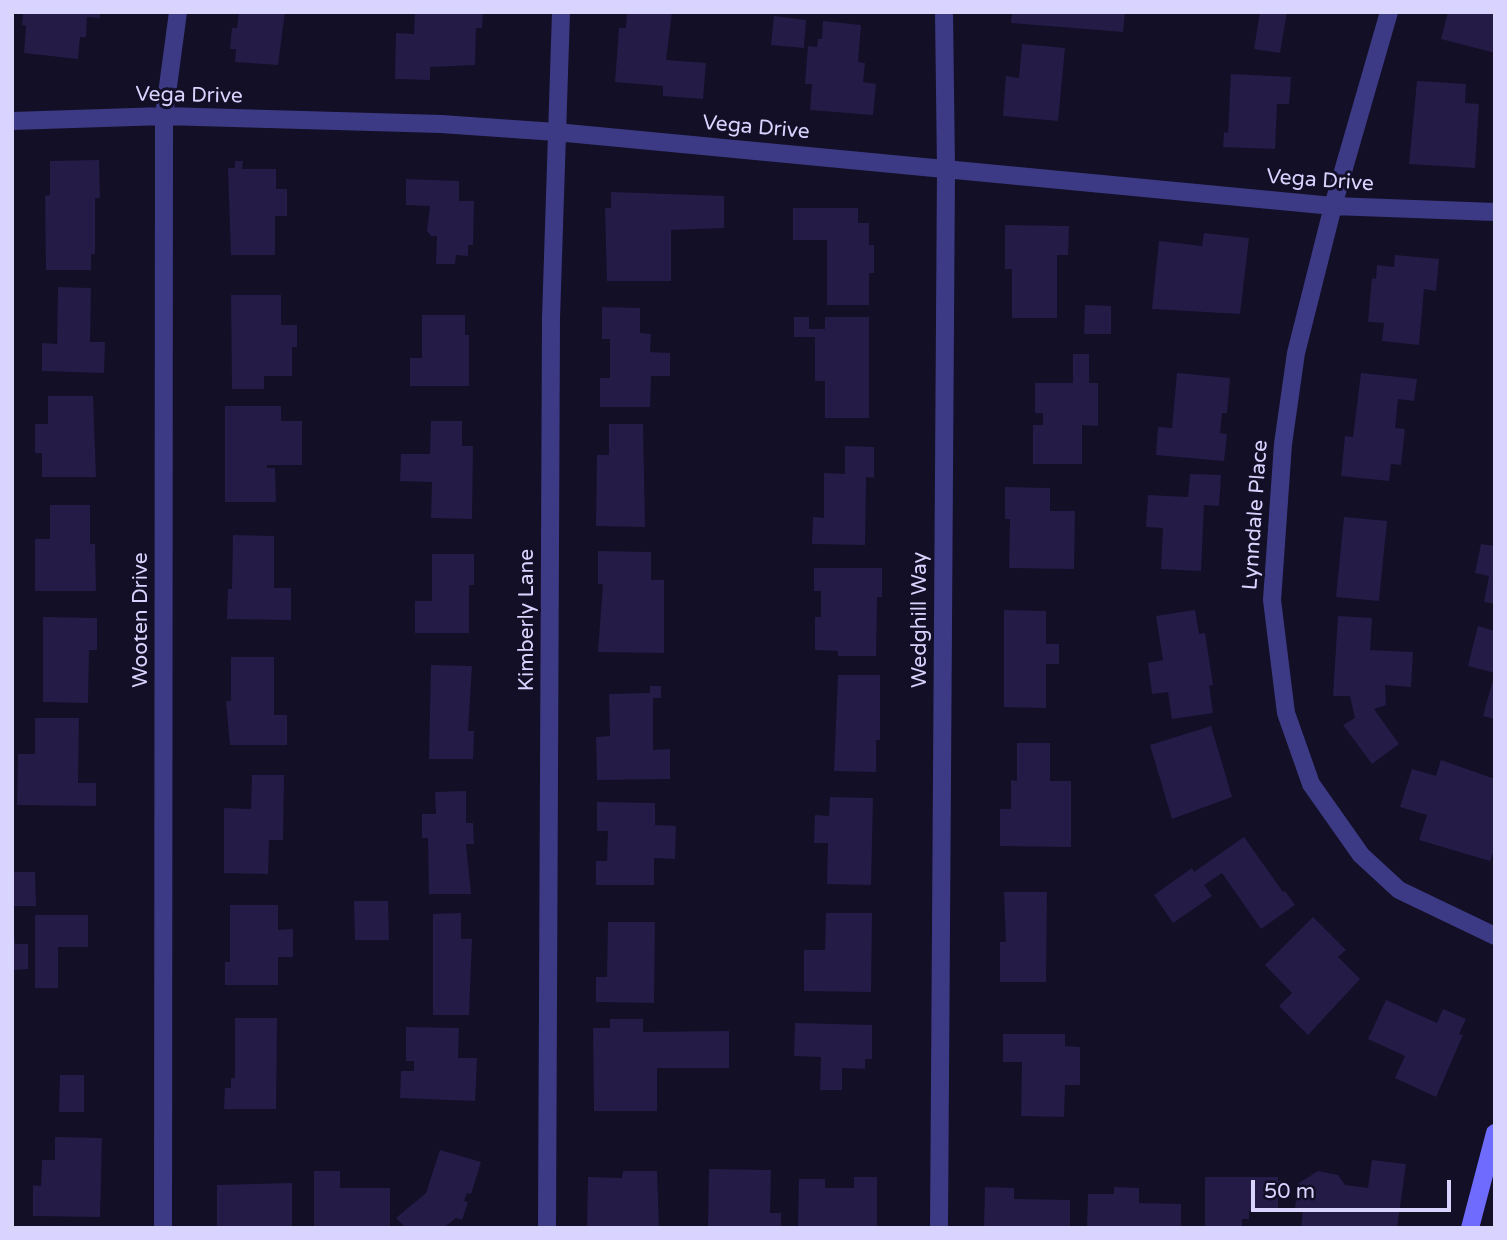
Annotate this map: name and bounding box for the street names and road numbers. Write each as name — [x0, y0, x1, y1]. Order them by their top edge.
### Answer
street label: Vega Drive — [135, 82, 243, 110]
street label: Vega Drive — [701, 111, 811, 145]
street label: Vega Drive — [1265, 165, 1375, 197]
street label: Lynndale Place — [1238, 439, 1274, 591]
street label: Kimberly Lane — [514, 549, 540, 691]
street label: Wooten Drive — [128, 552, 154, 688]
street label: Wedghill Way — [907, 552, 933, 688]

